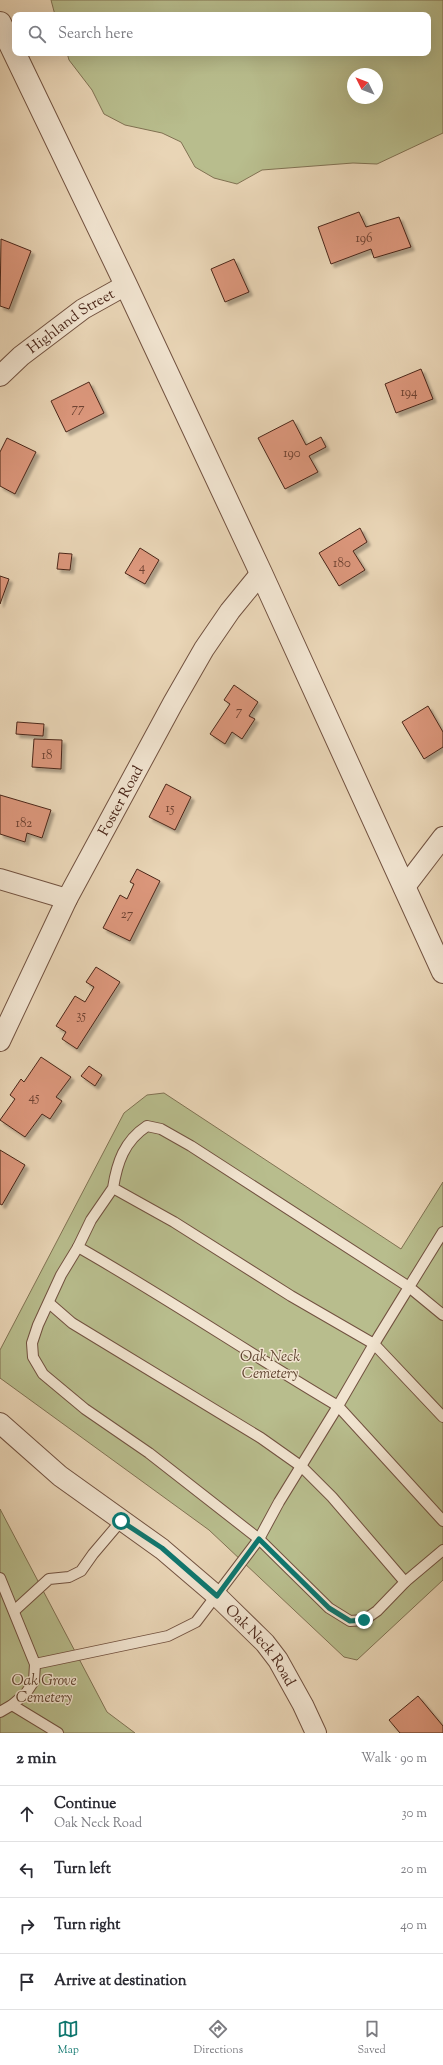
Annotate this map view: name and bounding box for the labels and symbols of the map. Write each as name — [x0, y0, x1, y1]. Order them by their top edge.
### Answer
north arrow — [347, 68, 383, 104]
house number: 196 — [355, 230, 373, 248]
street label: Highland Street — [23, 284, 119, 360]
house number: 194 — [400, 384, 418, 402]
house number: 77 — [71, 400, 85, 418]
house number: 190 — [283, 445, 301, 463]
house number: 180 — [333, 555, 351, 573]
house number: 4 — [139, 559, 146, 577]
house number: 7 — [236, 703, 243, 721]
house number: 18 — [42, 747, 52, 765]
street label: Foster Road — [94, 762, 149, 840]
house number: 15 — [166, 800, 175, 818]
house number: 182 — [16, 815, 32, 833]
house number: 27 — [121, 906, 134, 924]
house number: 35 — [76, 1007, 86, 1025]
house number: 45 — [29, 1089, 40, 1107]
park label: Oak Neck Cemetery — [240, 1347, 300, 1385]
route start — [112, 1512, 130, 1530]
street label: Oak Neck Road — [220, 1600, 300, 1691]
route end — [355, 1611, 373, 1629]
park label: Oak Grove Cemetery — [11, 1671, 77, 1709]

